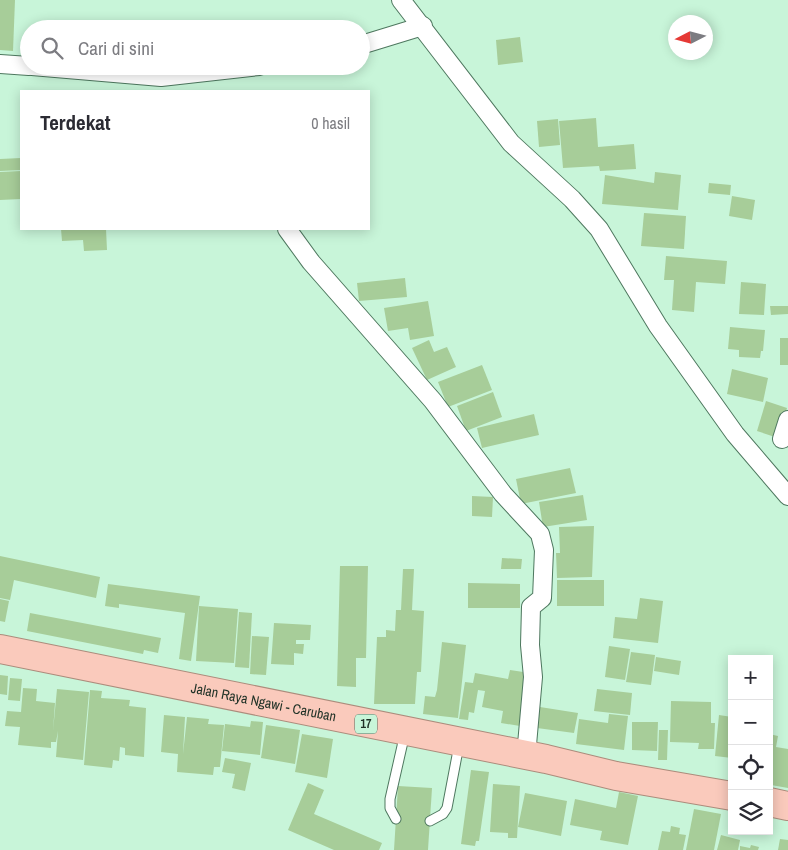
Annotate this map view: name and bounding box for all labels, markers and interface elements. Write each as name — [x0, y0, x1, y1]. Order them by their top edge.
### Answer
north arrow — [668, 15, 713, 60]
search box — [20, 20, 370, 75]
icon: search — [38, 34, 66, 62]
text: Cari di sini — [78, 35, 154, 61]
text: Terdekat — [40, 108, 111, 137]
text: 0 hasil — [311, 112, 350, 134]
map controls — [728, 655, 773, 835]
button: + — [728, 655, 773, 700]
street label: Jalan Raya Ngawi - Caruban — [190, 679, 338, 726]
button: − — [728, 700, 773, 745]
road number: 17 — [355, 714, 377, 734]
button: locate — [728, 745, 773, 790]
button: layers — [728, 790, 773, 835]

